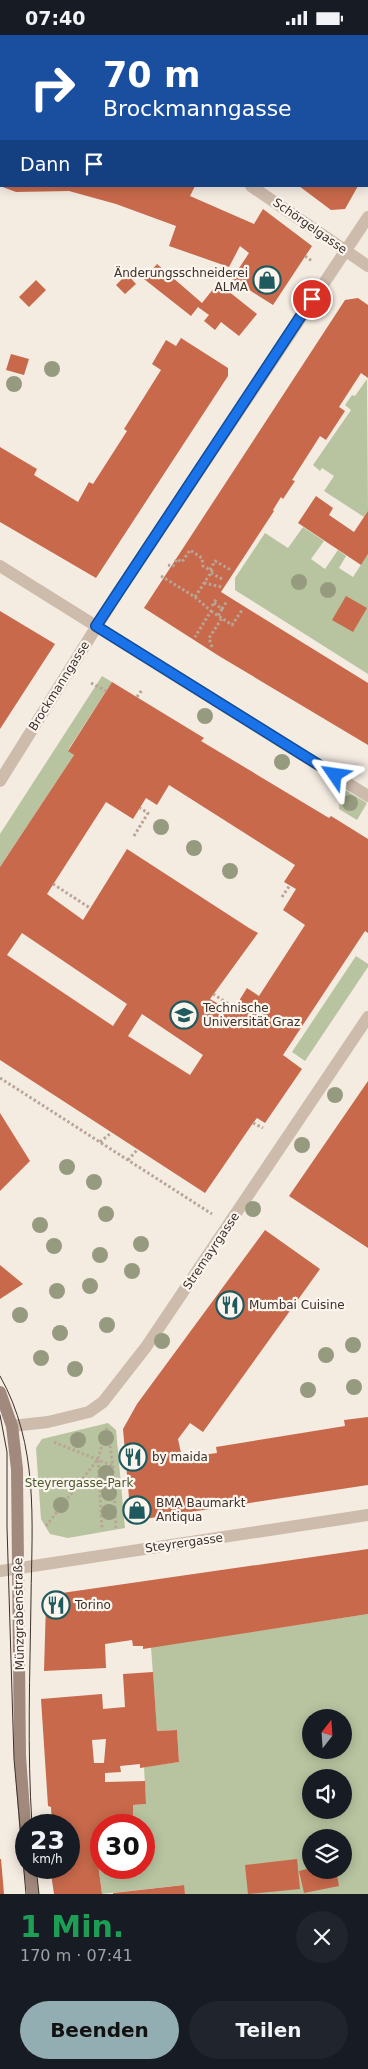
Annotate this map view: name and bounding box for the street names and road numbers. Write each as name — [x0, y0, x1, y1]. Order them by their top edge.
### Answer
street label: Schörgelgasse — [270, 195, 350, 257]
street label: Brockmanngasse — [26, 639, 92, 733]
street label: Stremayrgasse — [180, 1210, 242, 1292]
street label: Steyrergasse — [144, 1531, 224, 1555]
street label: Münzgrabenstraße — [11, 1558, 27, 1670]

